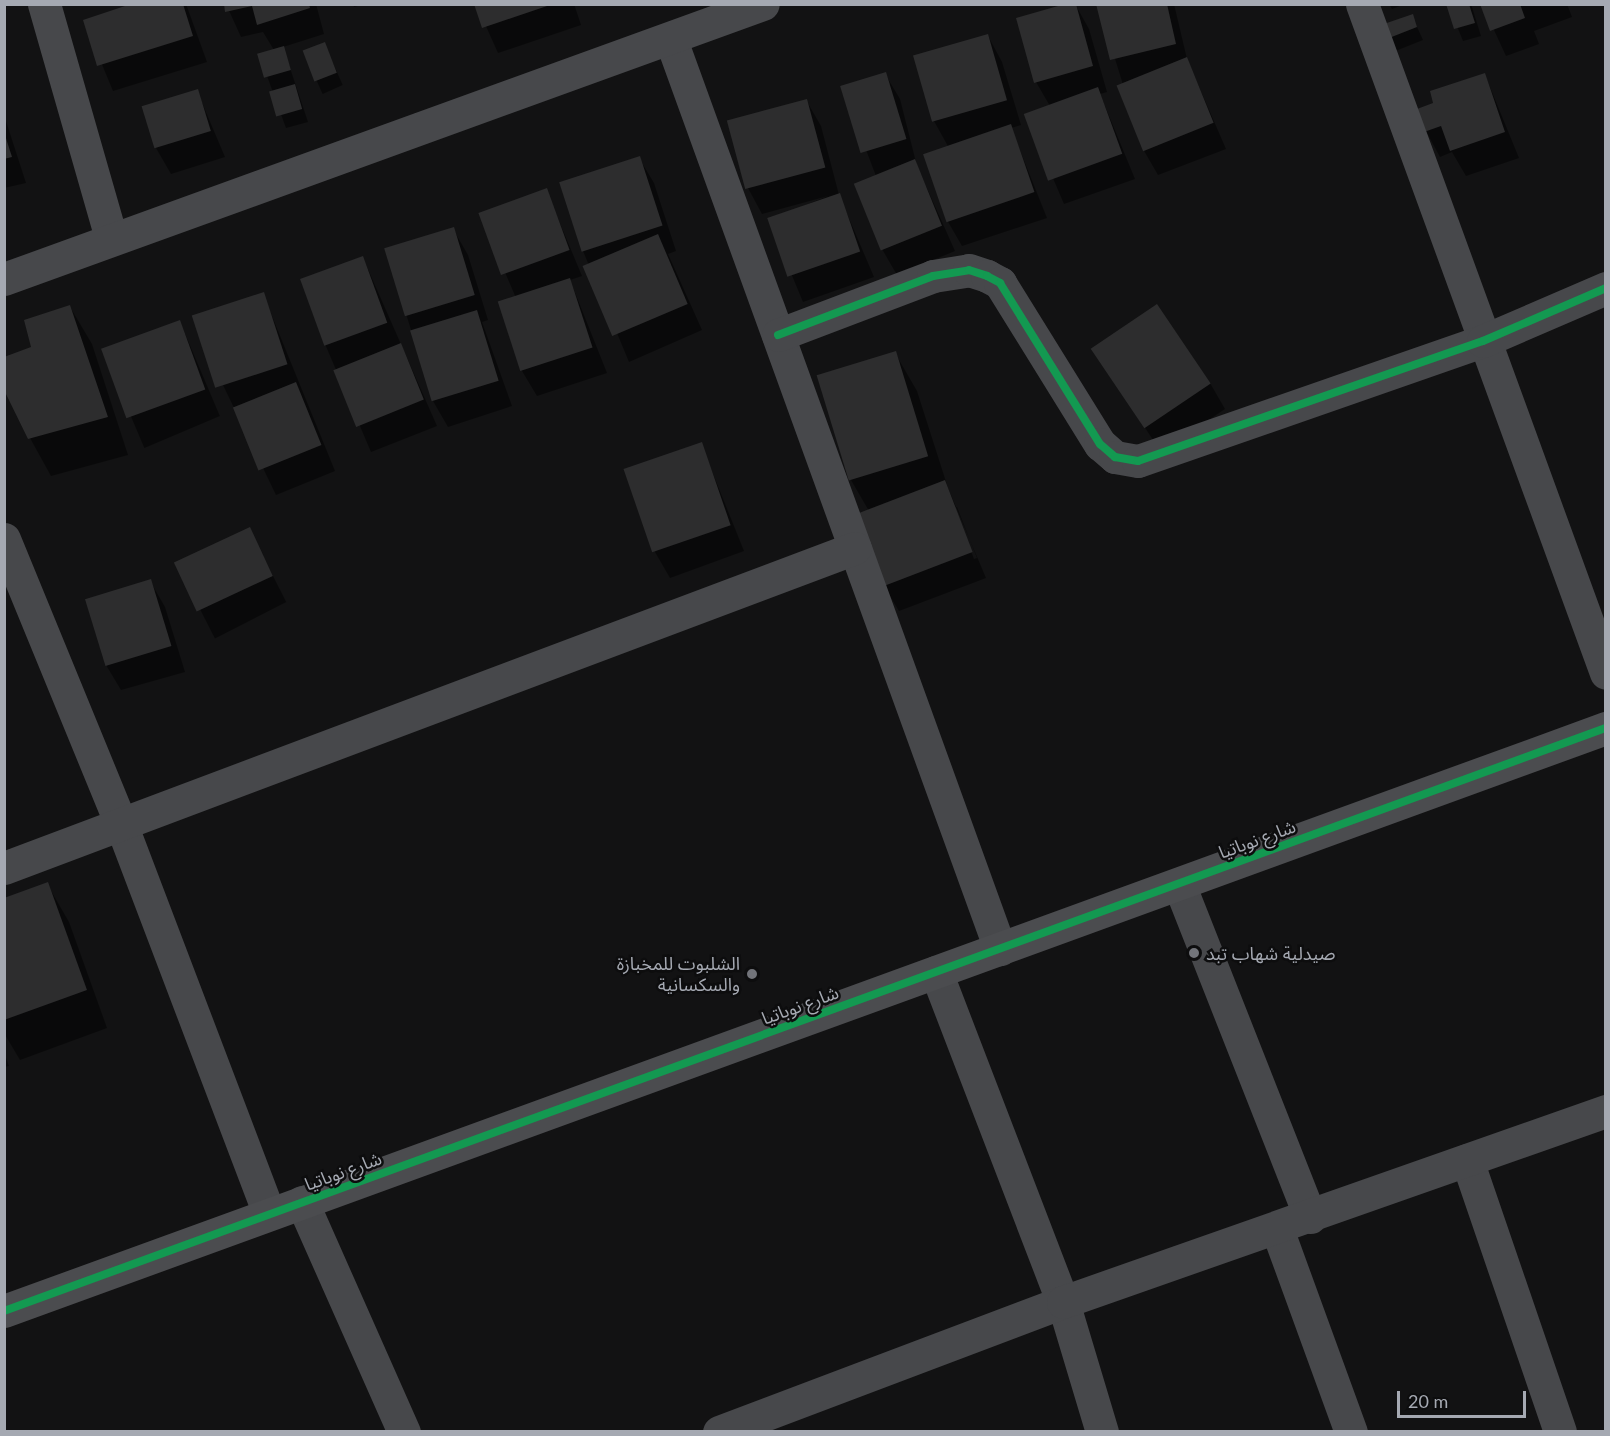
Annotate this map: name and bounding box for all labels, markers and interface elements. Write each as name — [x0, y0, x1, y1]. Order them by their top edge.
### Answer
street label: شارع نوباتيا — [1216, 815, 1298, 863]
place label: صيدلية شهاب تبد — [1206, 942, 1335, 964]
marker: صيدلية شهاب تبد — [1187, 946, 1201, 960]
place label: الشلبوت للمخبازة والسكسانية — [617, 953, 740, 996]
marker: الشلبوت للمخبازة والسكسانية — [745, 967, 759, 981]
street label: شارع نوباتيا — [759, 981, 841, 1029]
street label: شارع نوباتيا — [302, 1147, 384, 1195]
scale bar — [1400, 1379, 1529, 1417]
text: 20 m — [1408, 1390, 1448, 1412]

